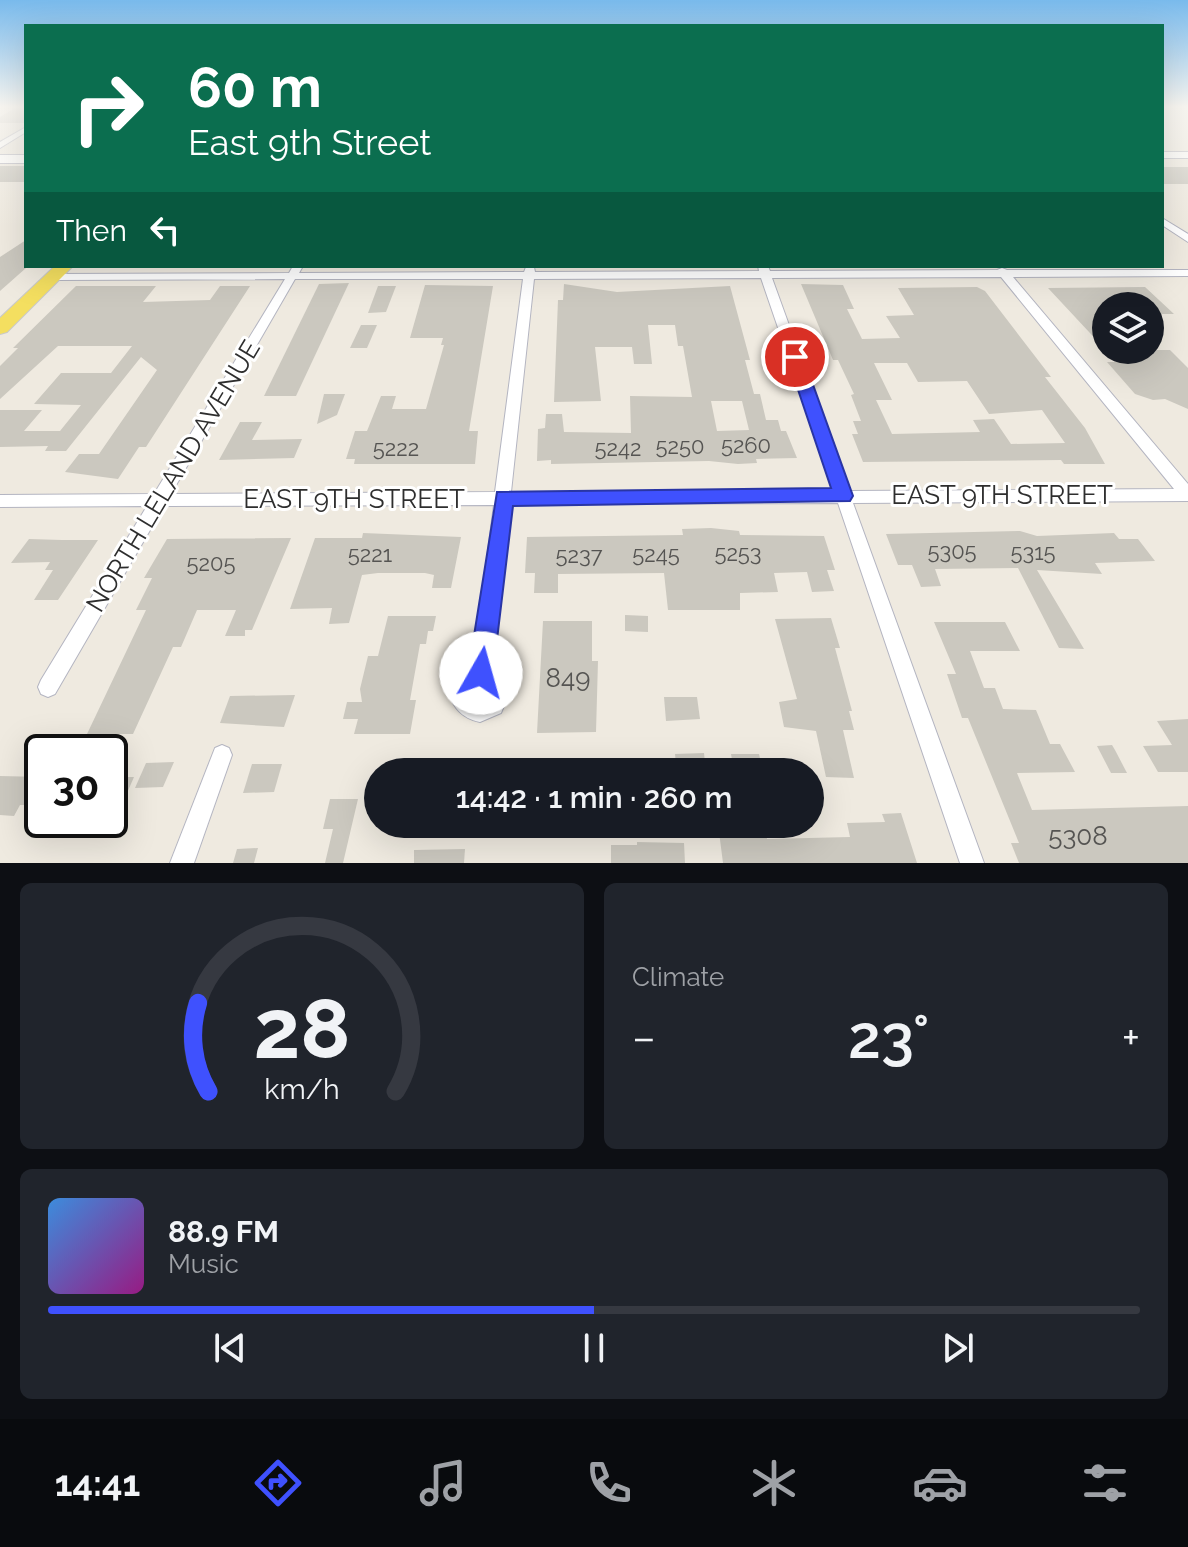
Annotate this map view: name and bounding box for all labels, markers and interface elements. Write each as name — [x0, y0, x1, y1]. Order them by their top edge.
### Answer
text: 60 m — [188, 54, 322, 120]
icon: right — [56, 56, 160, 160]
text: East 9th Street — [188, 121, 431, 163]
icon: left — [143, 208, 187, 252]
text: Then — [56, 213, 127, 248]
map controls — [1092, 292, 1164, 364]
button: layers — [1092, 292, 1164, 364]
pin — [761, 323, 829, 391]
street label: NORTH LELAND AVENUE — [80, 335, 266, 617]
icon: arrive — [773, 335, 817, 379]
house number: 5260 — [721, 432, 771, 458]
house number: 5250 — [656, 433, 704, 459]
house number: 5222 — [373, 435, 419, 461]
house number: 5242 — [595, 435, 641, 461]
street label: EAST 9TH STREET — [891, 480, 1113, 510]
street label: EAST 9TH STREET — [243, 484, 465, 514]
house number: 5305 — [927, 538, 977, 564]
house number: 5315 — [1010, 539, 1056, 565]
house number: 5253 — [714, 540, 762, 566]
house number: 5221 — [348, 541, 392, 567]
house number: 5245 — [632, 541, 680, 567]
house number: 5237 — [556, 542, 603, 568]
house number: 5205 — [187, 550, 235, 576]
position arrow — [439, 631, 523, 715]
house number: 849 — [546, 663, 590, 693]
speed limit sign: 30 — [24, 734, 128, 838]
text: 14:42 · 1 min · 260 m — [456, 780, 732, 815]
house number: 5308 — [1048, 821, 1108, 851]
text: Climate — [632, 962, 724, 992]
text: 28 — [253, 980, 351, 1077]
text: 23° — [848, 1002, 929, 1072]
text: − — [632, 1012, 656, 1063]
text: + — [1122, 1012, 1140, 1063]
text: km/h — [264, 1072, 340, 1106]
text: 88.9 FM — [168, 1214, 279, 1249]
text: Music — [168, 1249, 239, 1279]
icon: previous — [208, 1326, 252, 1370]
icon: pause — [572, 1326, 616, 1370]
icon: next — [936, 1326, 980, 1370]
icon: directions — [250, 1455, 306, 1511]
icon: music — [415, 1455, 471, 1511]
icon: phone — [581, 1455, 637, 1511]
icon: climate — [746, 1455, 802, 1511]
icon: car — [912, 1455, 968, 1511]
icon: filters — [1077, 1455, 1133, 1511]
text: 14:41 — [55, 1462, 140, 1504]

